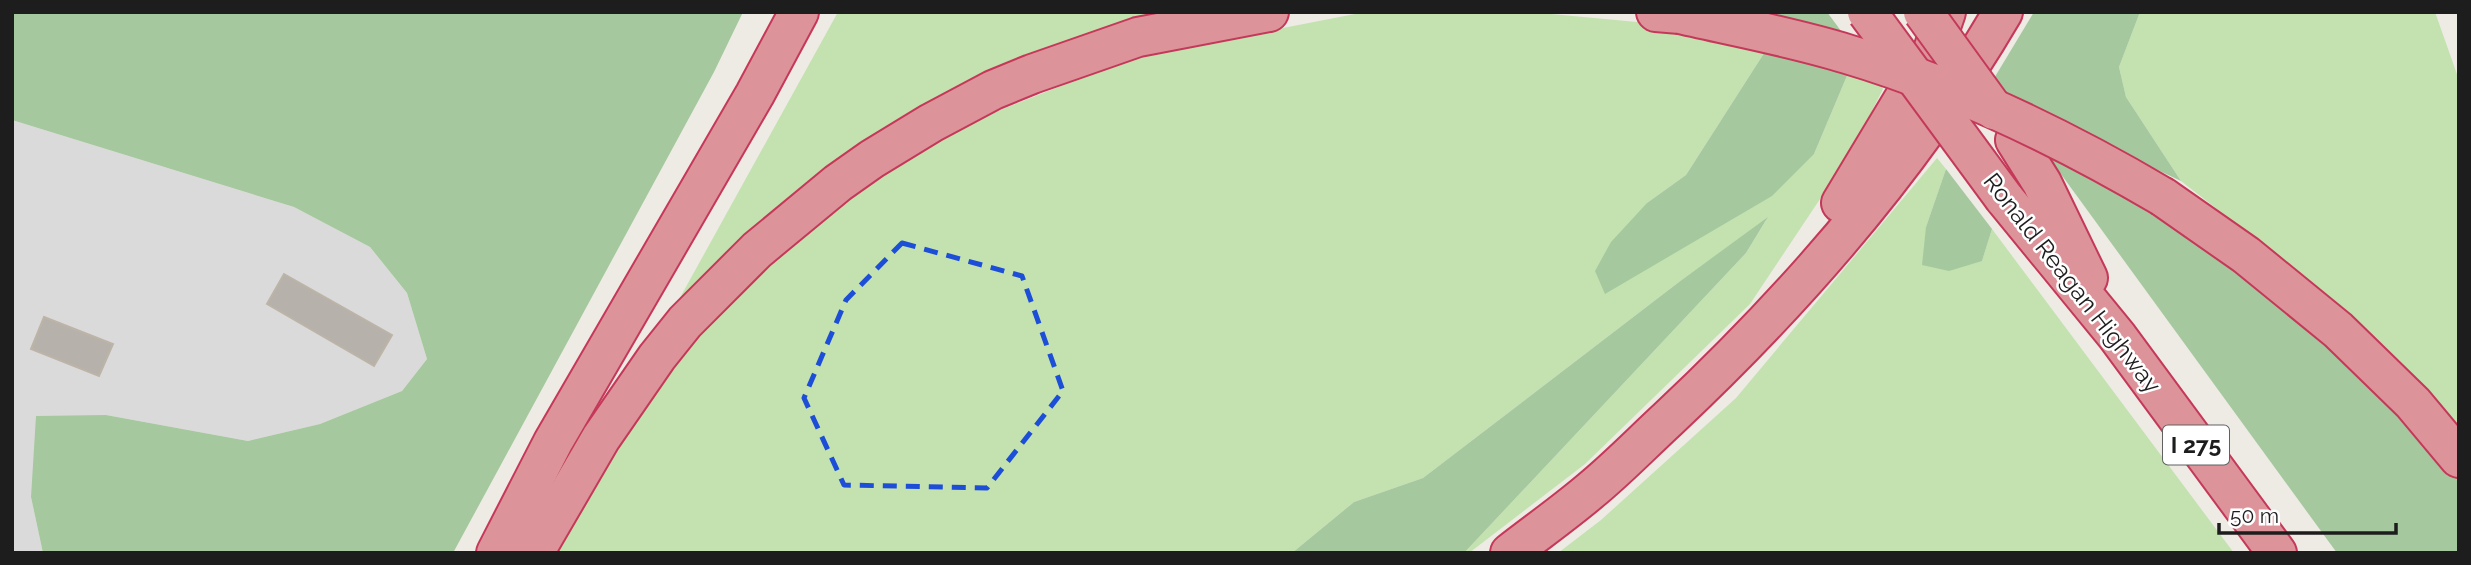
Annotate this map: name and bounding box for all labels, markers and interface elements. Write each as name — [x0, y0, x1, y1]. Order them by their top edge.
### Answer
street label: Ronald Reagan Highway — [1978, 167, 2167, 398]
road number: I 275 — [2163, 426, 2229, 464]
scale bar — [2219, 491, 2396, 536]
text: 50 m — [2230, 503, 2279, 528]

